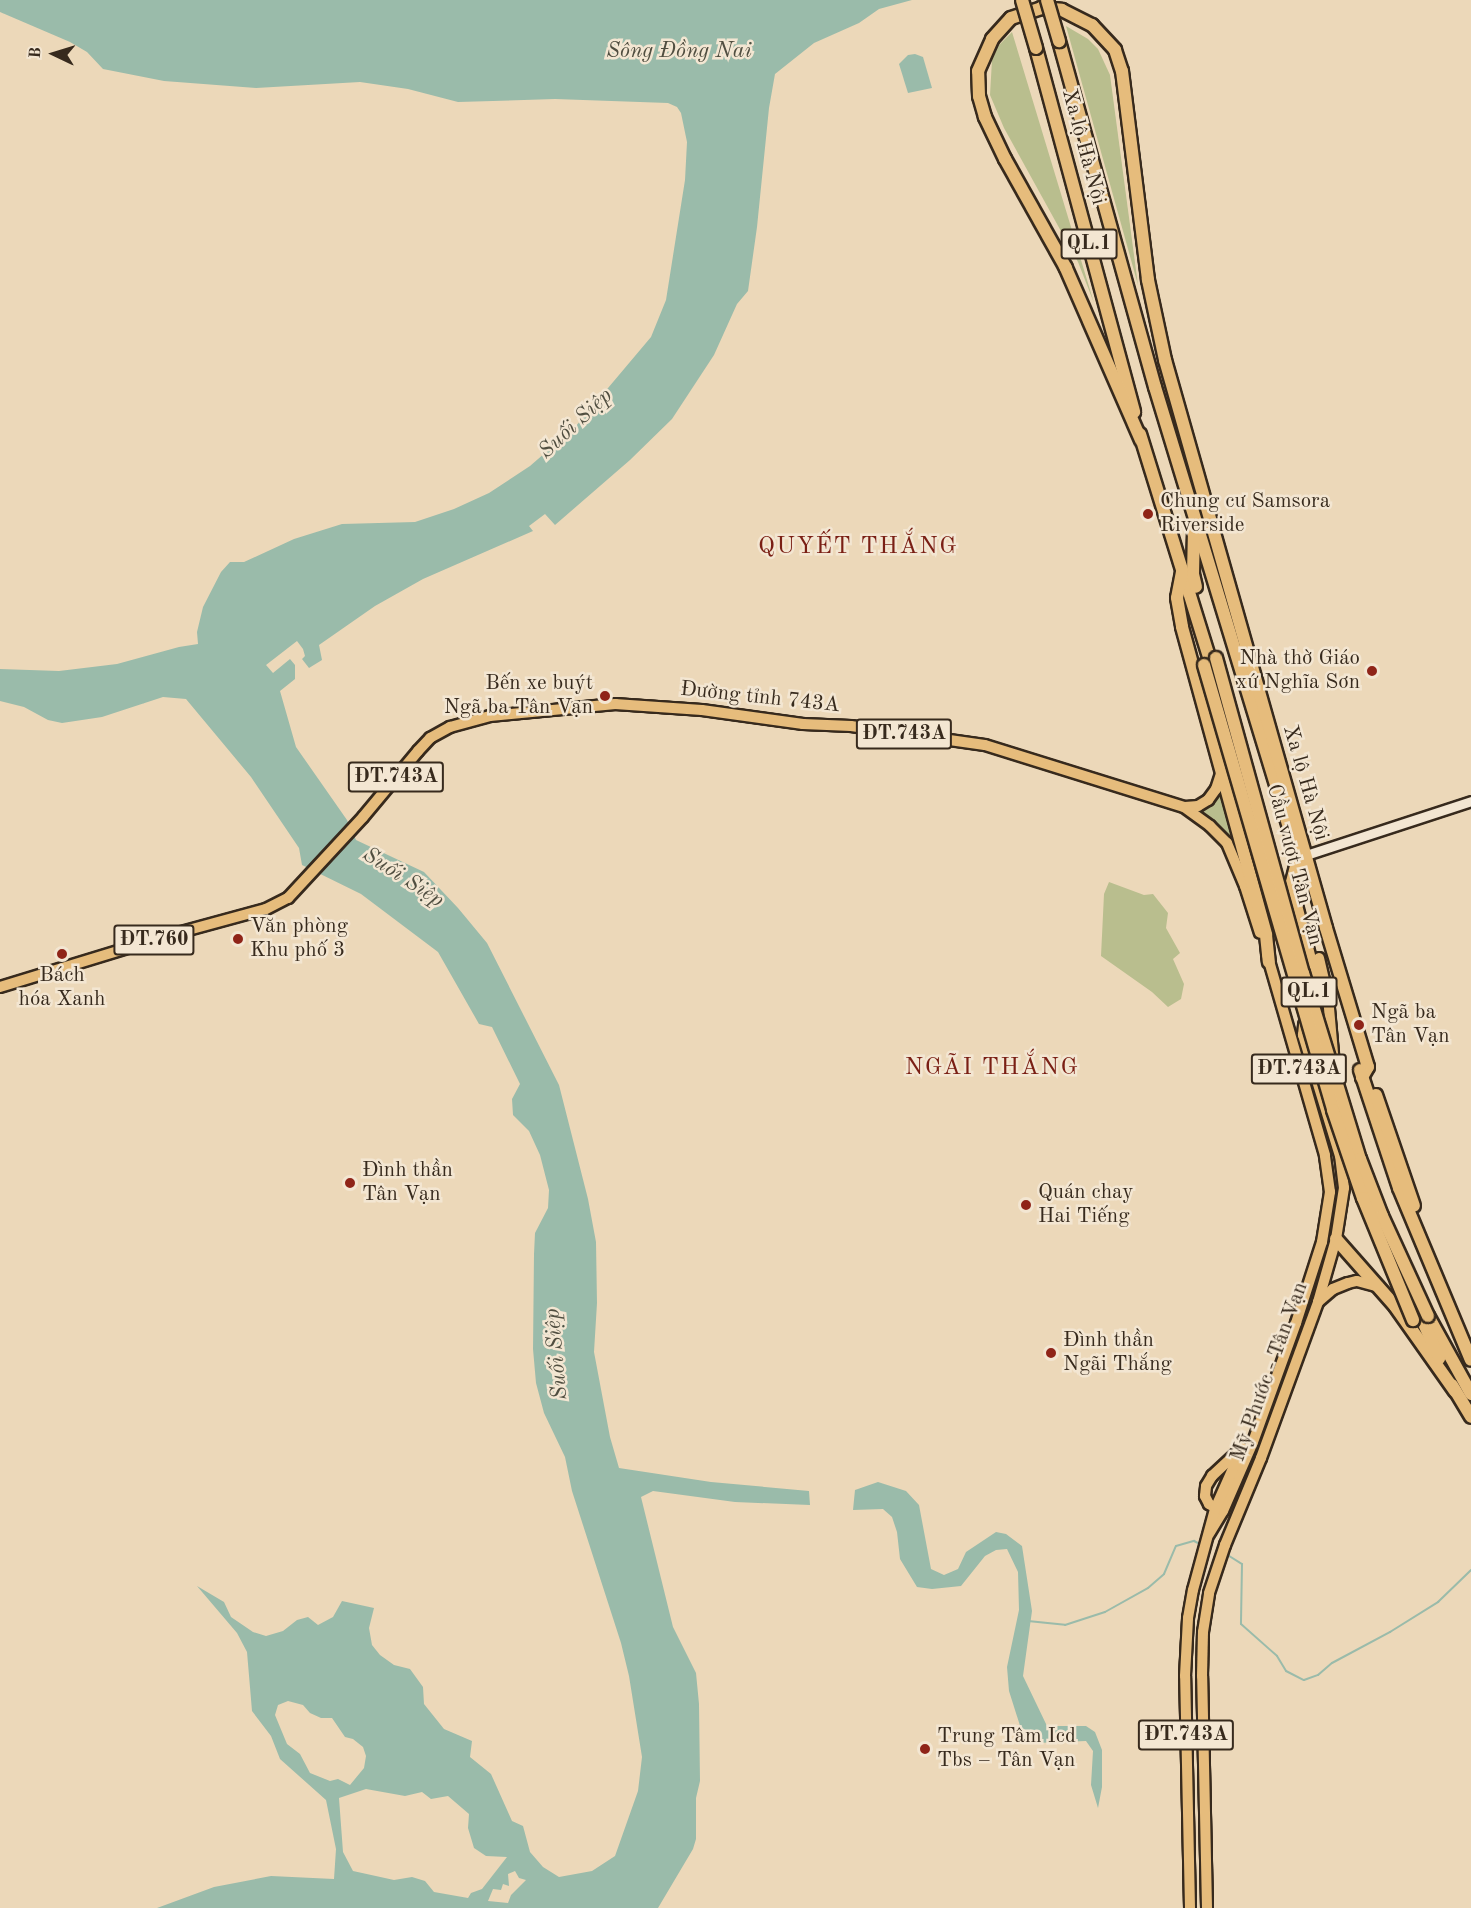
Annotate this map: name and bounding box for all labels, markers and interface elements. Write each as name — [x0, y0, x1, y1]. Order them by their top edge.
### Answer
north arrow — [24, 24, 84, 84]
water label: Sông Đồng Nai — [606, 39, 752, 65]
text: B — [28, 47, 44, 59]
street label: Xa lộ Hà Nội — [1055, 86, 1111, 208]
road number: QL.1 — [1060, 227, 1118, 261]
water label: Suối Siệp — [533, 383, 619, 465]
place label: Chung cư Samsora Riverside — [1160, 489, 1330, 539]
marker: Chung cư Samsora Riverside — [1141, 507, 1155, 521]
district label: QUYẾT THẮNG — [758, 534, 958, 562]
place label: Nhà thờ Giáo xứ Nghĩa Sơn — [1236, 646, 1360, 696]
marker: Nhà thờ Giáo xứ Nghĩa Sơn — [1365, 664, 1379, 678]
place label: Bến xe buýt Ngã ba Tân Vạn — [444, 671, 593, 721]
street label: Đường tỉnh 743A — [679, 677, 841, 719]
marker: Bến xe buýt Ngã ba Tân Vạn — [598, 689, 612, 703]
road number: ĐT.743A — [854, 717, 954, 751]
street label: Xa lộ Hà Nội — [1276, 722, 1334, 844]
road number: ĐT.743A — [346, 760, 446, 794]
street label: Cầu vượt Tân Vạn — [1260, 782, 1328, 948]
water label: Suối Siệp — [357, 842, 449, 914]
place label: Văn phòng Khu phố 3 — [250, 914, 348, 964]
road number: ĐT.760 — [112, 923, 196, 957]
marker: Văn phòng Khu phố 3 — [231, 932, 245, 946]
marker: Bách hóa Xanh — [55, 947, 69, 961]
place label: Bách hóa Xanh — [19, 963, 105, 1013]
road number: QL.1 — [1280, 975, 1338, 1009]
place label: Ngã ba Tân Vạn — [1371, 1000, 1450, 1050]
marker: Ngã ba Tân Vạn — [1352, 1018, 1366, 1032]
road number: ĐT.743A — [1250, 1052, 1348, 1086]
district label: NGÃI THẮNG — [905, 1055, 1079, 1083]
place label: Đình thần Tân Vạn — [362, 1158, 453, 1208]
marker: Đình thần Tân Vạn — [343, 1176, 357, 1190]
place label: Quán chay Hai Tiếng — [1038, 1180, 1133, 1230]
marker: Quán chay Hai Tiếng — [1019, 1198, 1033, 1212]
street label: Mỹ Phước - Tân Vạn — [1226, 1279, 1314, 1465]
water label: Suối Siệp — [540, 1307, 574, 1401]
place label: Đình thần Ngãi Thắng — [1063, 1328, 1172, 1378]
marker: Đình thần Ngãi Thắng — [1044, 1346, 1058, 1360]
road number: ĐT.743A — [1136, 1718, 1236, 1752]
place label: Trung Tâm Icd Tbs – Tân Vạn — [937, 1724, 1076, 1774]
marker: Trung Tâm Icd Tbs – Tân Vạn — [918, 1742, 932, 1756]

